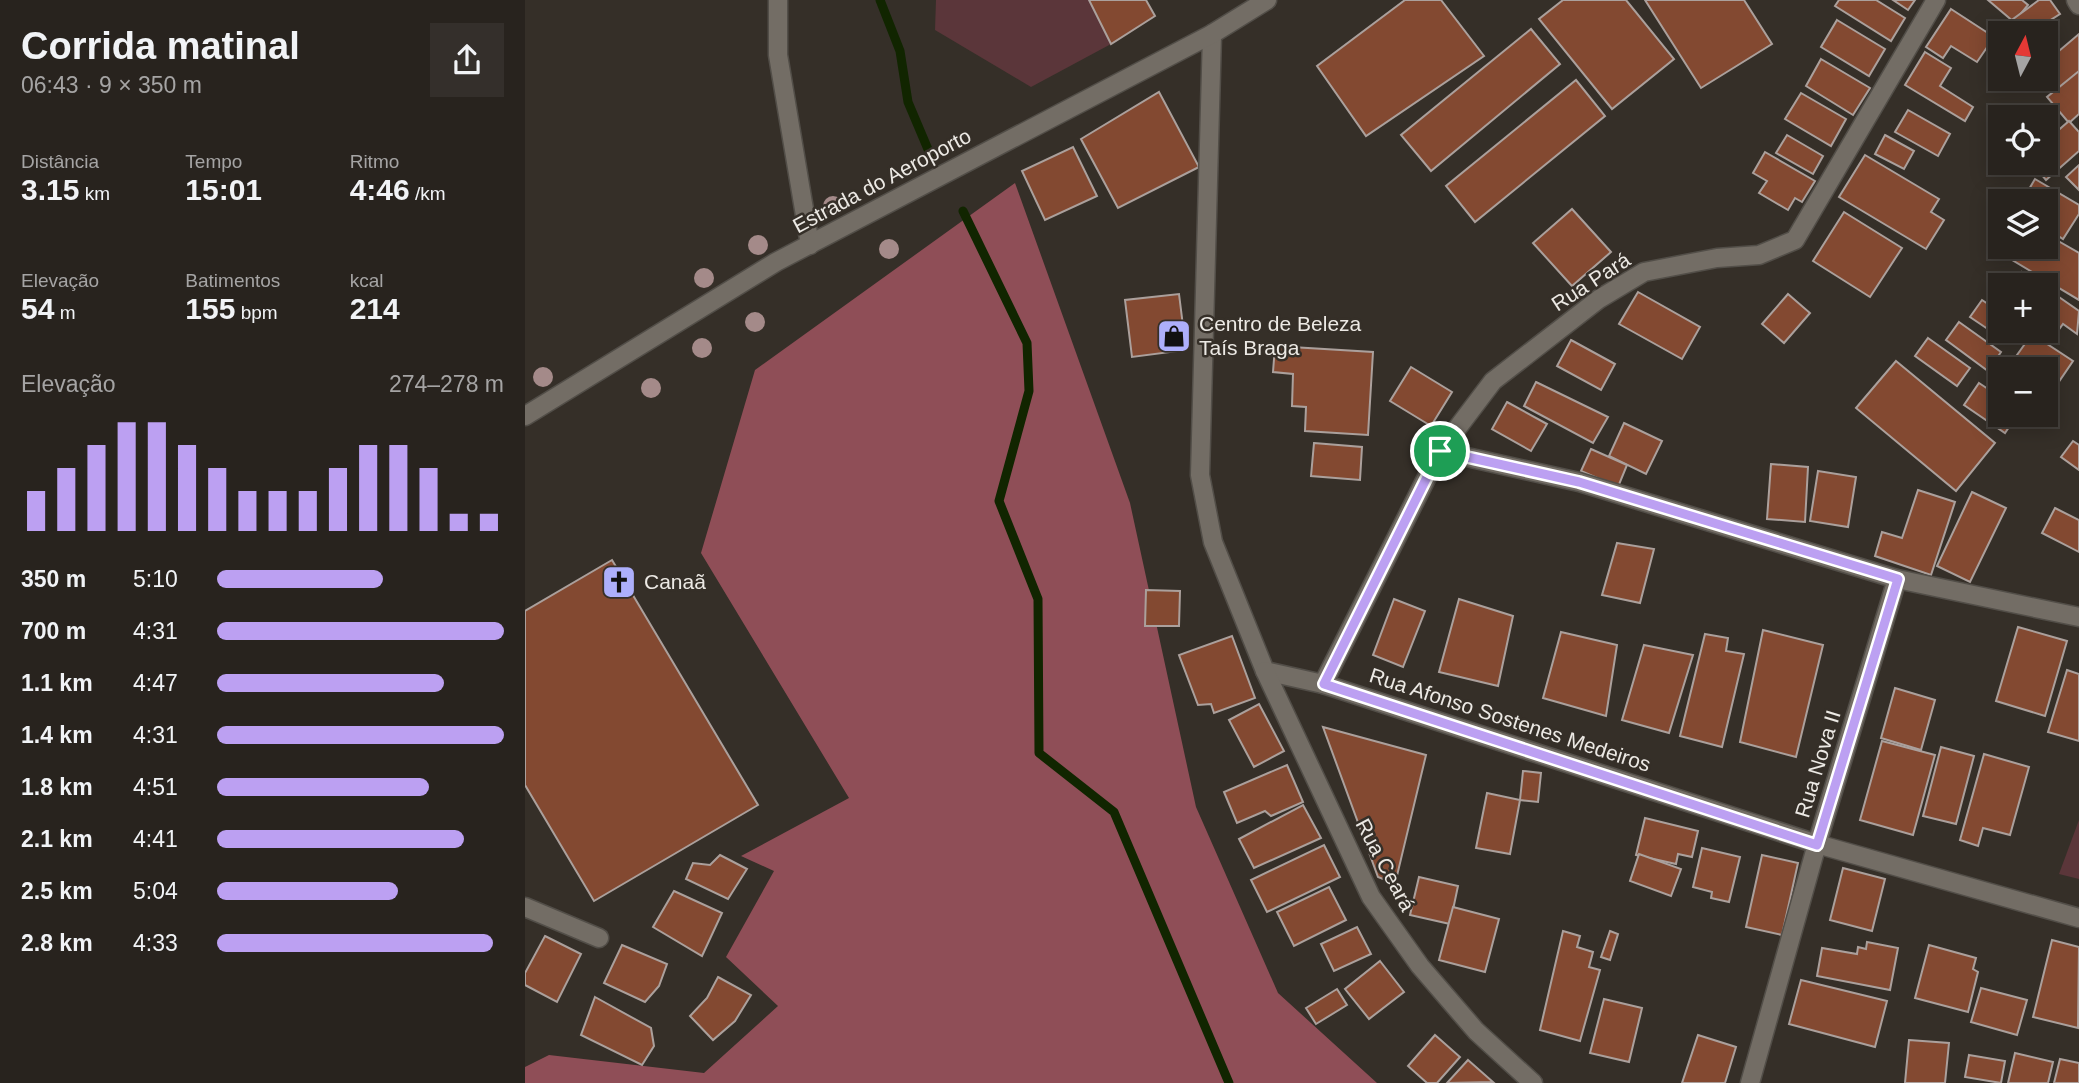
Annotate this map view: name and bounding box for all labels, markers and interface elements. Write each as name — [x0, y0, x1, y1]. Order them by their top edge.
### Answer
north arrow — [1988, 21, 2058, 91]
map controls — [1988, 21, 2058, 427]
button: share — [430, 23, 504, 97]
text: Corrida matinal — [21, 25, 300, 67]
text: 06:43 · 9 × 350 m — [21, 72, 202, 98]
button: locate — [1988, 105, 2058, 175]
street label: Estrada do Aeroporto — [789, 124, 975, 237]
text: Distância — [21, 151, 99, 172]
text: Tempo — [185, 151, 242, 172]
text: Ritmo — [350, 151, 399, 172]
text: 3.15 — [21, 173, 79, 206]
text: 15:01 — [185, 173, 262, 206]
text: 4:46 — [350, 173, 410, 206]
text: km — [79, 183, 110, 204]
text: /km — [410, 183, 446, 204]
button: layers — [1988, 189, 2058, 259]
street label: Rua Pará — [1547, 248, 1634, 315]
text: Elevação — [21, 270, 99, 291]
text: Batimentos — [185, 270, 280, 291]
text: kcal — [350, 270, 383, 291]
button: + — [1988, 273, 2058, 343]
text: 54 — [21, 292, 54, 325]
text: 155 — [185, 292, 235, 325]
text: 214 — [350, 292, 400, 325]
text: m — [54, 302, 75, 323]
text: bpm — [235, 302, 278, 323]
place label: Centro de Beleza Taís Braga — [1199, 312, 1362, 359]
shop icon: Centro de Beleza Taís Braga — [1155, 317, 1193, 355]
button: − — [1988, 357, 2058, 427]
text: Elevação — [21, 371, 116, 397]
text: 274–278 m — [389, 371, 504, 397]
pin — [1410, 421, 1470, 481]
icon: arrive — [1421, 432, 1459, 470]
church icon: Canaã — [600, 563, 638, 601]
text: 350 m — [21, 566, 86, 592]
text: 5:10 — [133, 566, 178, 592]
place label: Canaã — [644, 570, 706, 593]
text: 700 m — [21, 618, 86, 644]
text: 4:31 — [133, 618, 178, 644]
street label: Rua Afonso Sostenes Medeiros — [1367, 663, 1654, 776]
text: 1.1 km — [21, 670, 93, 696]
text: 4:47 — [133, 670, 178, 696]
street label: Rua Nova II — [1790, 707, 1845, 820]
text: 1.4 km — [21, 722, 93, 748]
text: 4:31 — [133, 722, 178, 748]
text: 1.8 km — [21, 774, 93, 800]
text: 4:51 — [133, 774, 178, 800]
street label: Rua Ceará — [1351, 815, 1420, 915]
text: 2.1 km — [21, 826, 93, 852]
text: 4:41 — [133, 826, 178, 852]
text: 2.5 km — [21, 878, 93, 904]
text: 5:04 — [133, 878, 178, 904]
text: 2.8 km — [21, 930, 93, 956]
text: 4:33 — [133, 930, 178, 956]

